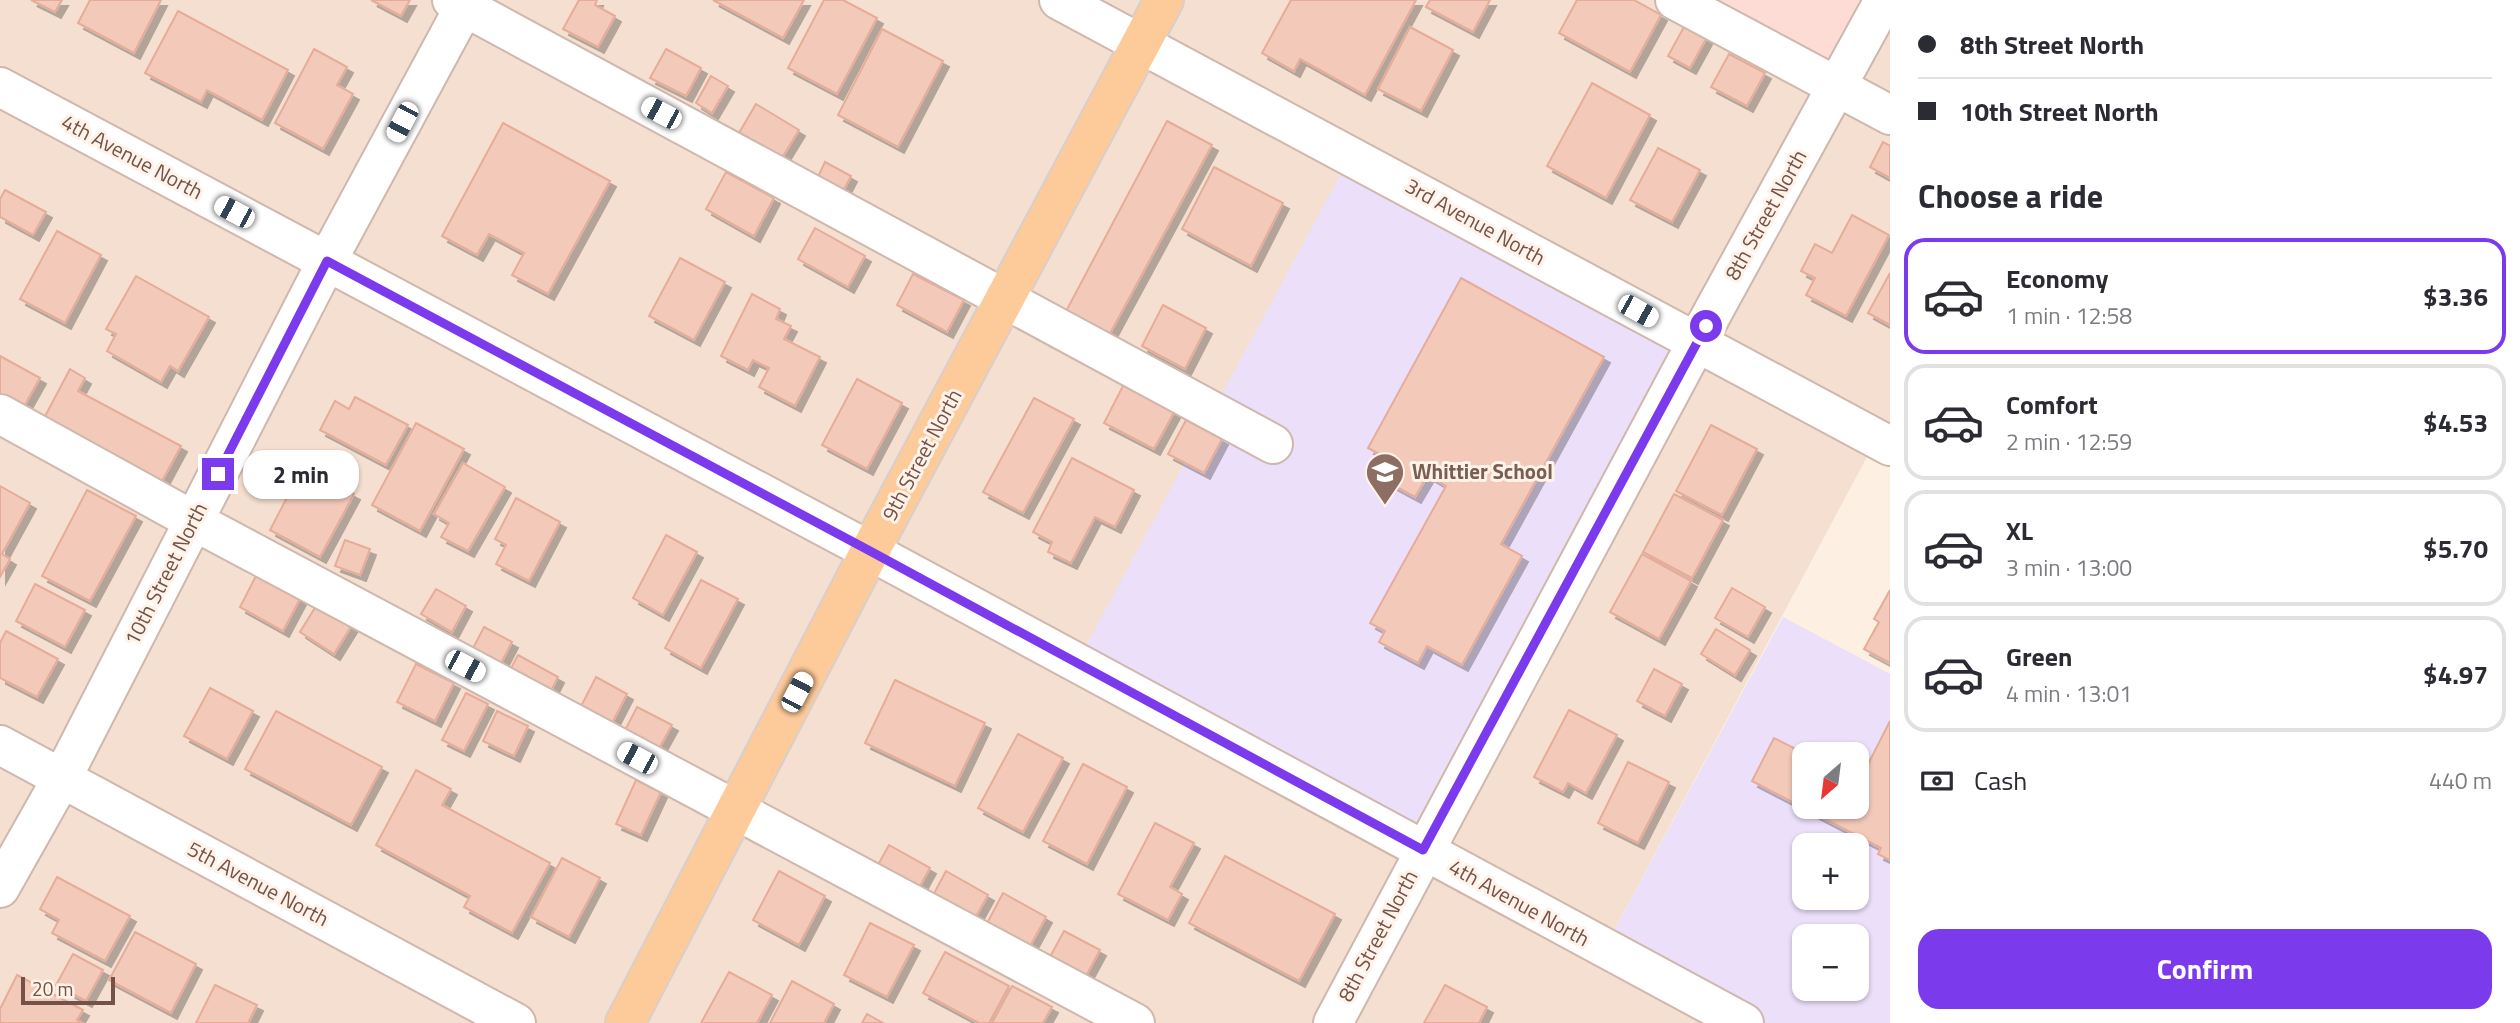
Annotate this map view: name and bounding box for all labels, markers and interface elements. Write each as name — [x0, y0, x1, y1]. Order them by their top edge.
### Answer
text: 8th Street North — [1960, 25, 2144, 64]
text: 10th Street North — [1960, 92, 2159, 131]
car — [638, 94, 685, 132]
car — [383, 99, 422, 145]
street label: 4th Avenue North — [56, 105, 209, 207]
street label: 8th Street North — [1716, 143, 1814, 286]
street label: 3rd Avenue North — [1400, 169, 1551, 273]
text: Choose a ride — [1918, 172, 2103, 220]
car — [211, 193, 258, 231]
text: Economy — [2006, 259, 2108, 298]
icon: car — [1922, 265, 1985, 328]
text: $3.36 — [2423, 277, 2488, 316]
car — [1615, 292, 1662, 330]
text: 1 min · 12:58 — [2006, 298, 2132, 333]
route start — [1690, 310, 1722, 342]
street label: 9th Street North — [873, 383, 969, 526]
text: Comfort — [2006, 385, 2098, 424]
icon: car — [1922, 391, 1985, 454]
text: $4.53 — [2423, 403, 2488, 442]
text: 2 min · 12:59 — [2006, 424, 2132, 459]
callout: 2 min — [242, 449, 358, 498]
school or university icon: Whittier School — [1364, 451, 1406, 506]
place label: Whittier School — [1412, 455, 1553, 487]
text: 2 min — [273, 457, 329, 492]
route end — [202, 458, 234, 490]
street label: 10th Street North — [115, 496, 215, 651]
text: XL — [2006, 511, 2033, 550]
icon: car — [1922, 517, 1985, 580]
text: $5.70 — [2423, 529, 2488, 568]
text: 3 min · 13:00 — [2006, 550, 2132, 585]
text: Green — [2006, 637, 2072, 676]
icon: car — [1922, 643, 1985, 706]
car — [442, 647, 489, 685]
text: $4.97 — [2423, 655, 2488, 694]
car — [778, 669, 817, 715]
text: 4 min · 13:01 — [2006, 676, 2132, 711]
car — [614, 739, 661, 777]
north arrow — [1792, 742, 1869, 819]
map controls — [1792, 742, 1869, 1001]
text: Cash — [1974, 761, 2027, 800]
icon: cash — [1918, 762, 1956, 800]
text: 440 m — [2429, 763, 2492, 798]
street label: 5th Avenue North — [182, 832, 335, 934]
button: + — [1792, 833, 1869, 910]
street label: 4th Avenue North — [1443, 850, 1596, 954]
street label: 8th Street North — [1329, 864, 1425, 1007]
button: − — [1792, 924, 1869, 1001]
button: Confirm — [1918, 929, 2492, 1009]
scale bar — [21, 974, 116, 1006]
text: 20 m — [32, 974, 73, 1003]

